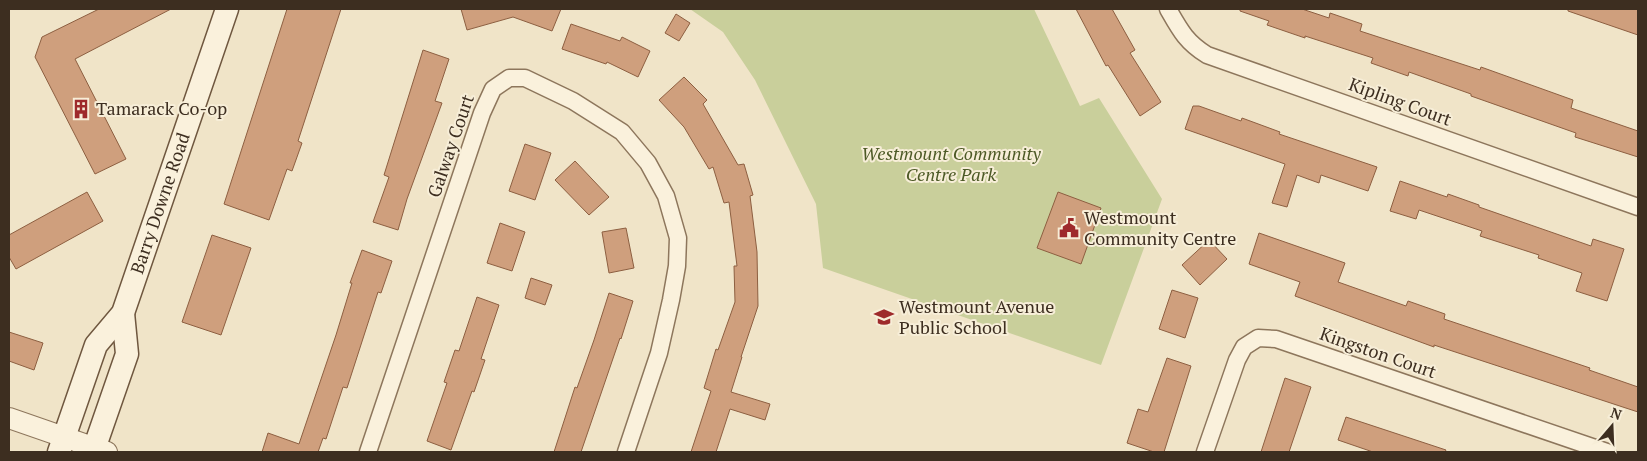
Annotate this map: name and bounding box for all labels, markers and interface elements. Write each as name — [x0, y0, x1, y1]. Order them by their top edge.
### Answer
street label: Kipling Court — [1346, 71, 1455, 131]
street label: Galway Court — [421, 91, 479, 200]
place label: Tamarack Co-op — [96, 96, 227, 120]
building icon: Tamarack Co-op — [70, 98, 92, 120]
street label: Barry Downe Road — [124, 129, 195, 277]
park label: Westmount Community Centre Park — [861, 141, 1042, 186]
place label: Westmount Community Centre — [1084, 205, 1236, 250]
public building icon: Westmount Community Centre — [1058, 217, 1080, 239]
place label: Westmount Avenue Public School — [899, 294, 1054, 339]
school or university icon: Westmount Avenue Public School — [873, 306, 895, 328]
street label: Kingston Court — [1317, 321, 1440, 383]
north arrow — [1587, 401, 1637, 451]
text: N — [1608, 403, 1625, 424]

